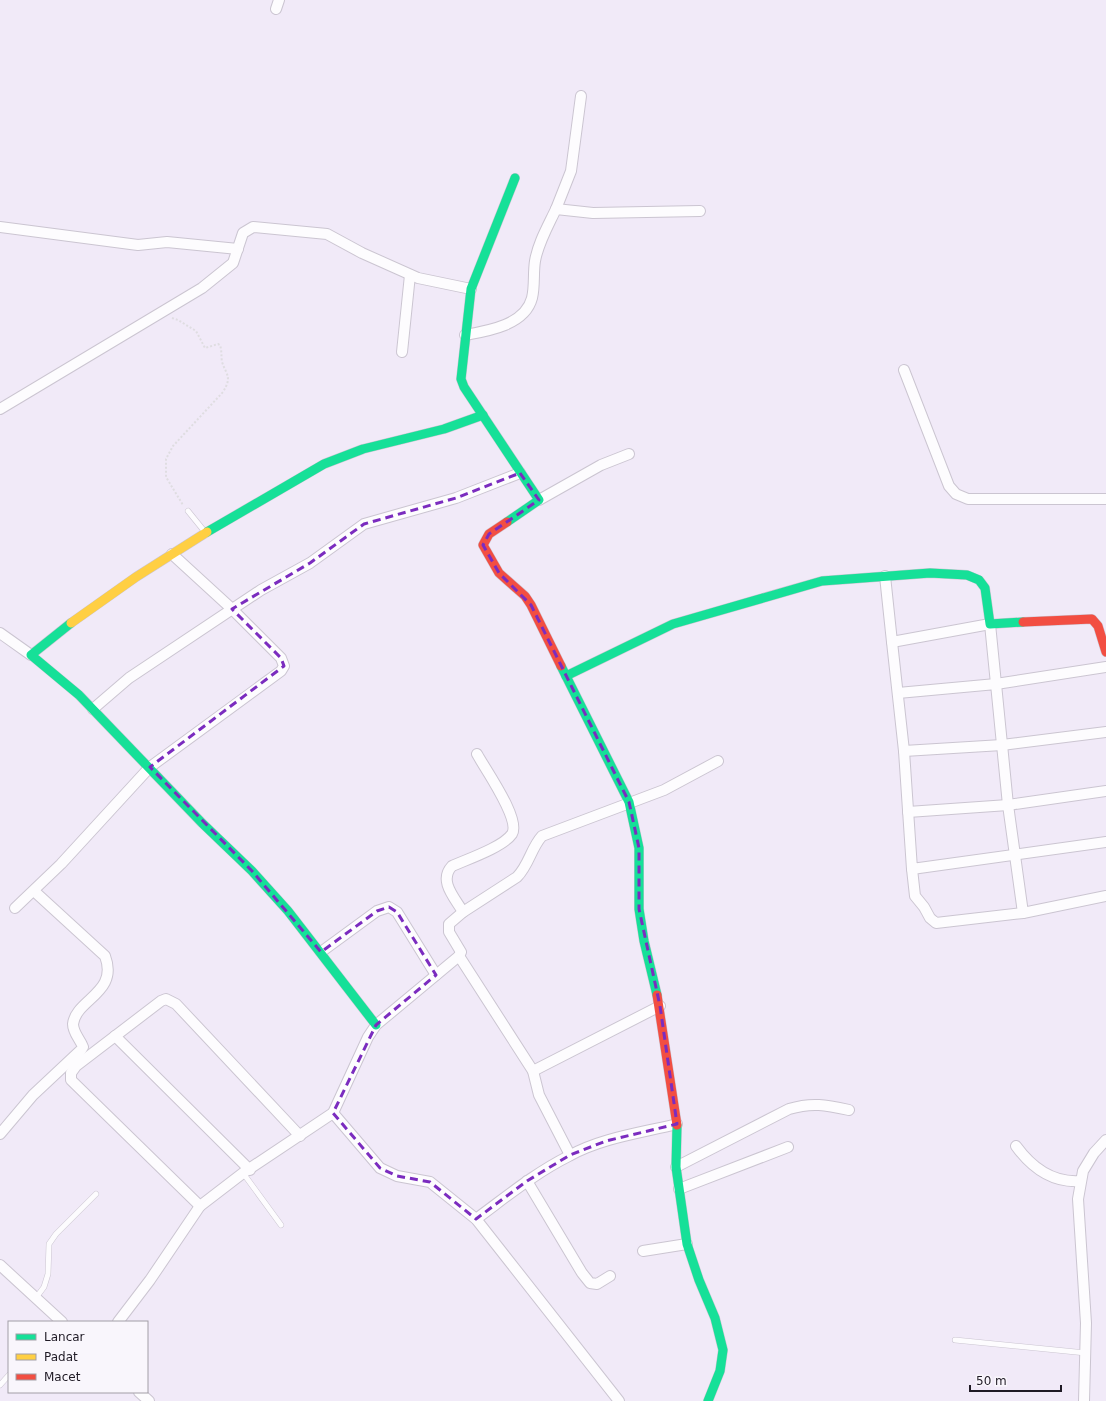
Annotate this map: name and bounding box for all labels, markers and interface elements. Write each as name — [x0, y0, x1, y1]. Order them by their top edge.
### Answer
legend — [8, 1321, 148, 1393]
text: Lancar — [44, 1330, 85, 1344]
text: Padat — [44, 1350, 78, 1364]
scale bar — [970, 1367, 1061, 1393]
text: Macet — [44, 1370, 81, 1384]
text: 50 m — [976, 1374, 1007, 1388]

